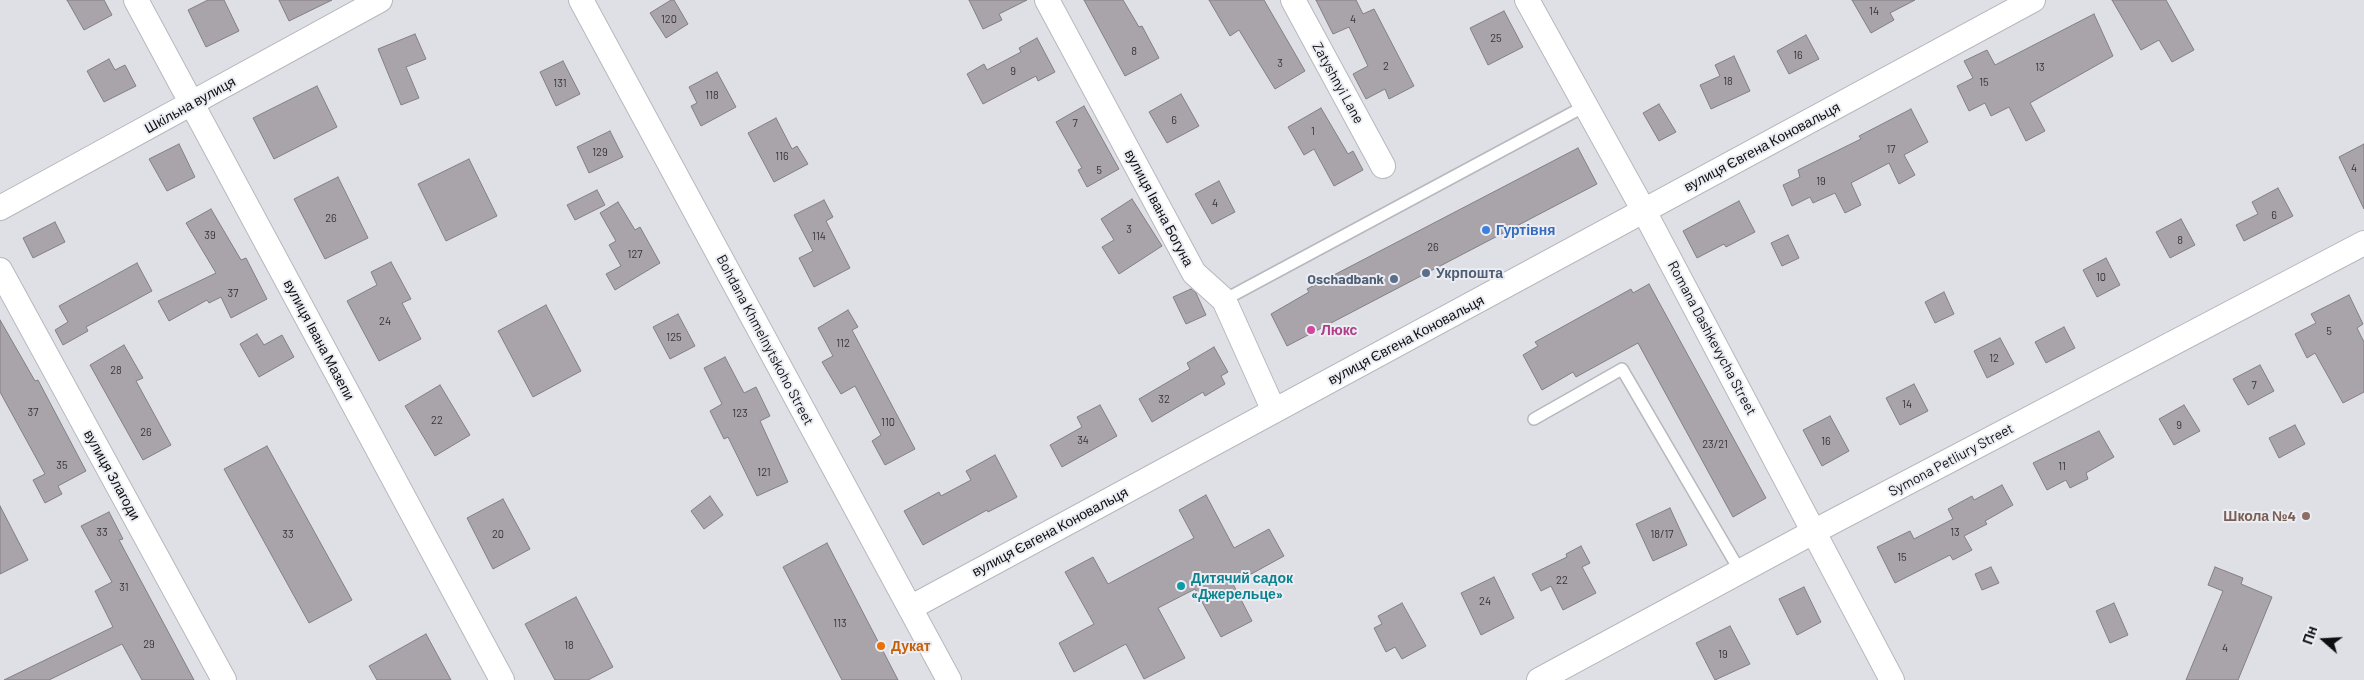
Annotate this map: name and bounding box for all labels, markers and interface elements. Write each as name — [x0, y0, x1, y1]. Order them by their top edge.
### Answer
house number: 14 — [1869, 4, 1879, 18]
house number: 120 — [661, 12, 677, 26]
house number: 4 — [1350, 12, 1356, 26]
house number: 25 — [1490, 31, 1502, 45]
street label: Zatyshnyi Lane — [1309, 39, 1367, 127]
house number: 8 — [1131, 44, 1137, 58]
house number: 16 — [1793, 48, 1803, 62]
house number: 3 — [1277, 56, 1283, 70]
house number: 2 — [1383, 59, 1389, 73]
house number: 13 — [2035, 60, 2045, 74]
house number: 9 — [1010, 64, 1016, 78]
street label: Шкільна вулиця — [142, 73, 238, 137]
house number: 18 — [1723, 74, 1733, 88]
house number: 15 — [1979, 75, 1989, 89]
house number: 131 — [553, 76, 567, 90]
house number: 118 — [705, 88, 719, 102]
street label: вулиця Євгена Коновальця — [1681, 99, 1843, 195]
house number: 6 — [1171, 113, 1177, 127]
house number: 7 — [1072, 116, 1078, 130]
house number: 1 — [1311, 124, 1315, 138]
house number: 17 — [1886, 142, 1896, 156]
house number: 129 — [592, 145, 608, 159]
street label: вулиця Івана Богуна — [1121, 147, 1197, 269]
house number: 116 — [775, 149, 789, 163]
house number: 4 — [2351, 161, 2357, 175]
house number: 5 — [1096, 163, 1102, 177]
house number: 19 — [1816, 174, 1826, 188]
house number: 4 — [1212, 196, 1218, 210]
house number: 6 — [2271, 208, 2277, 222]
house number: 26 — [325, 211, 337, 225]
house number: 3 — [1126, 222, 1132, 236]
place label: Гуртівня — [1496, 222, 1555, 238]
marker: Гуртівня — [1480, 224, 1492, 236]
house number: 39 — [204, 228, 216, 242]
house number: 114 — [812, 229, 826, 243]
house number: 8 — [2177, 233, 2183, 247]
house number: 26 — [1427, 240, 1439, 254]
house number: 127 — [628, 247, 642, 261]
street label: Bohdana Khmelnytskoho Street — [713, 252, 817, 428]
street label: Romana Dashkevycha Street — [1664, 258, 1760, 418]
place label: Укрпошта — [1436, 265, 1503, 281]
marker: Укрпошта — [1420, 267, 1432, 279]
house number: 10 — [2096, 270, 2106, 284]
place label: Oschadbank — [1307, 271, 1384, 287]
marker: Oschadbank — [1388, 273, 1400, 285]
street label: вулиця Івана Мазепи — [280, 277, 358, 403]
house number: 37 — [228, 286, 238, 300]
street label: вулиця Євгена Коновальця — [1325, 292, 1487, 388]
house number: 24 — [379, 314, 391, 328]
place label: Люкс — [1321, 322, 1357, 338]
marker: Люкс — [1305, 324, 1317, 336]
house number: 5 — [2326, 324, 2332, 338]
house number: 125 — [666, 330, 682, 344]
house number: 112 — [836, 336, 850, 350]
house number: 12 — [1989, 351, 1999, 365]
house number: 28 — [110, 363, 122, 377]
house number: 7 — [2251, 378, 2257, 392]
house number: 32 — [1158, 392, 1170, 406]
house number: 14 — [1902, 397, 1912, 411]
house number: 37 — [28, 405, 38, 419]
house number: 123 — [732, 406, 748, 420]
house number: 22 — [431, 413, 443, 427]
house number: 110 — [881, 415, 895, 429]
house number: 9 — [2176, 418, 2182, 432]
street label: Symona Petliury Street — [1886, 420, 2016, 500]
house number: 26 — [140, 425, 152, 439]
street label: вулиця Злагоди — [80, 427, 144, 523]
house number: 34 — [1077, 433, 1089, 447]
house number: 16 — [1821, 434, 1831, 448]
house number: 23/21 — [1702, 437, 1728, 451]
house number: 35 — [56, 458, 68, 472]
house number: 11 — [2058, 459, 2066, 473]
house number: 121 — [757, 465, 771, 479]
street label: вулиця Євгена Коновальця — [969, 484, 1131, 580]
place label: Школа №4 — [2223, 508, 2296, 524]
marker: Школа №4 — [2300, 510, 2312, 522]
house number: 33 — [96, 525, 108, 539]
house number: 13 — [1950, 525, 1960, 539]
house number: 33 — [282, 527, 294, 541]
house number: 20 — [492, 527, 504, 541]
house number: 18/17 — [1650, 527, 1674, 541]
house number: 15 — [1897, 550, 1907, 564]
place label: Дитячий садок «Джерельце» — [1191, 570, 1293, 602]
house number: 22 — [1556, 573, 1568, 587]
house number: 31 — [119, 580, 129, 594]
marker: Дитячий садок «Джерельце» — [1175, 580, 1187, 592]
house number: 24 — [1479, 594, 1491, 608]
north arrow — [2299, 615, 2349, 665]
house number: 113 — [833, 616, 847, 630]
text: Пн — [2298, 623, 2320, 646]
house number: 29 — [143, 637, 155, 651]
house number: 18 — [564, 638, 574, 652]
place label: Дукат — [891, 638, 931, 654]
marker: Дукат — [875, 640, 887, 652]
house number: 4 — [2222, 641, 2228, 655]
house number: 19 — [1718, 647, 1728, 661]

